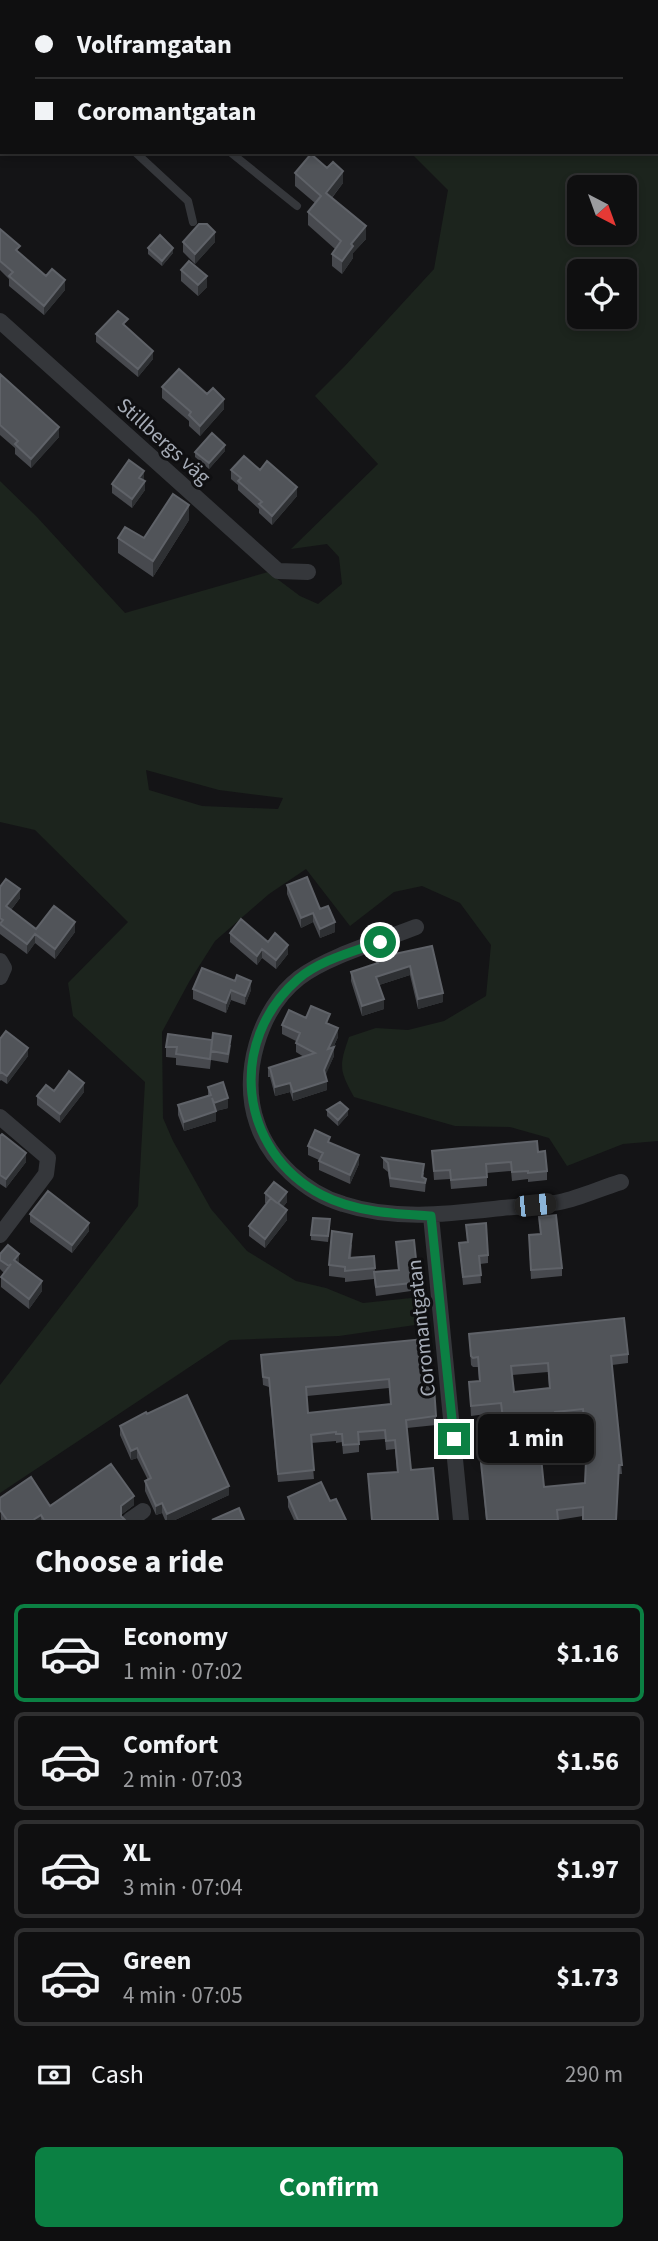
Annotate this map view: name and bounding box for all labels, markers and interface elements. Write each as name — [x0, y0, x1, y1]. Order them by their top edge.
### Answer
text: Volframgatan — [77, 26, 232, 63]
text: Coromantgatan — [77, 93, 256, 130]
north arrow — [567, 175, 637, 245]
map controls — [567, 175, 637, 329]
button: locate — [567, 259, 637, 329]
street label: Stillbergs väg — [111, 391, 218, 492]
route start — [364, 926, 396, 958]
car — [514, 1192, 557, 1218]
street label: Coromantgatan — [399, 1258, 443, 1398]
callout: 1 min — [478, 1414, 594, 1464]
text: 1 min — [508, 1422, 564, 1455]
route end — [438, 1423, 470, 1455]
text: Choose a ride — [35, 1539, 224, 1585]
text: Economy — [123, 1618, 228, 1655]
icon: car — [39, 1622, 102, 1685]
text: $1.16 — [556, 1635, 619, 1672]
text: 1 min · 07:02 — [123, 1655, 243, 1688]
text: Comfort — [123, 1726, 218, 1763]
icon: car — [39, 1730, 102, 1793]
text: $1.56 — [556, 1743, 619, 1780]
text: 2 min · 07:03 — [123, 1763, 243, 1796]
text: XL — [123, 1834, 151, 1871]
icon: car — [39, 1838, 102, 1901]
text: $1.97 — [556, 1851, 619, 1888]
text: 3 min · 07:04 — [123, 1871, 243, 1904]
text: Green — [123, 1942, 191, 1979]
icon: car — [39, 1946, 102, 2009]
text: $1.73 — [556, 1959, 619, 1996]
text: 4 min · 07:05 — [123, 1979, 243, 2012]
icon: cash — [35, 2056, 73, 2094]
text: Cash — [91, 2056, 144, 2093]
text: 290 m — [565, 2058, 623, 2091]
button: Confirm — [35, 2147, 623, 2227]

